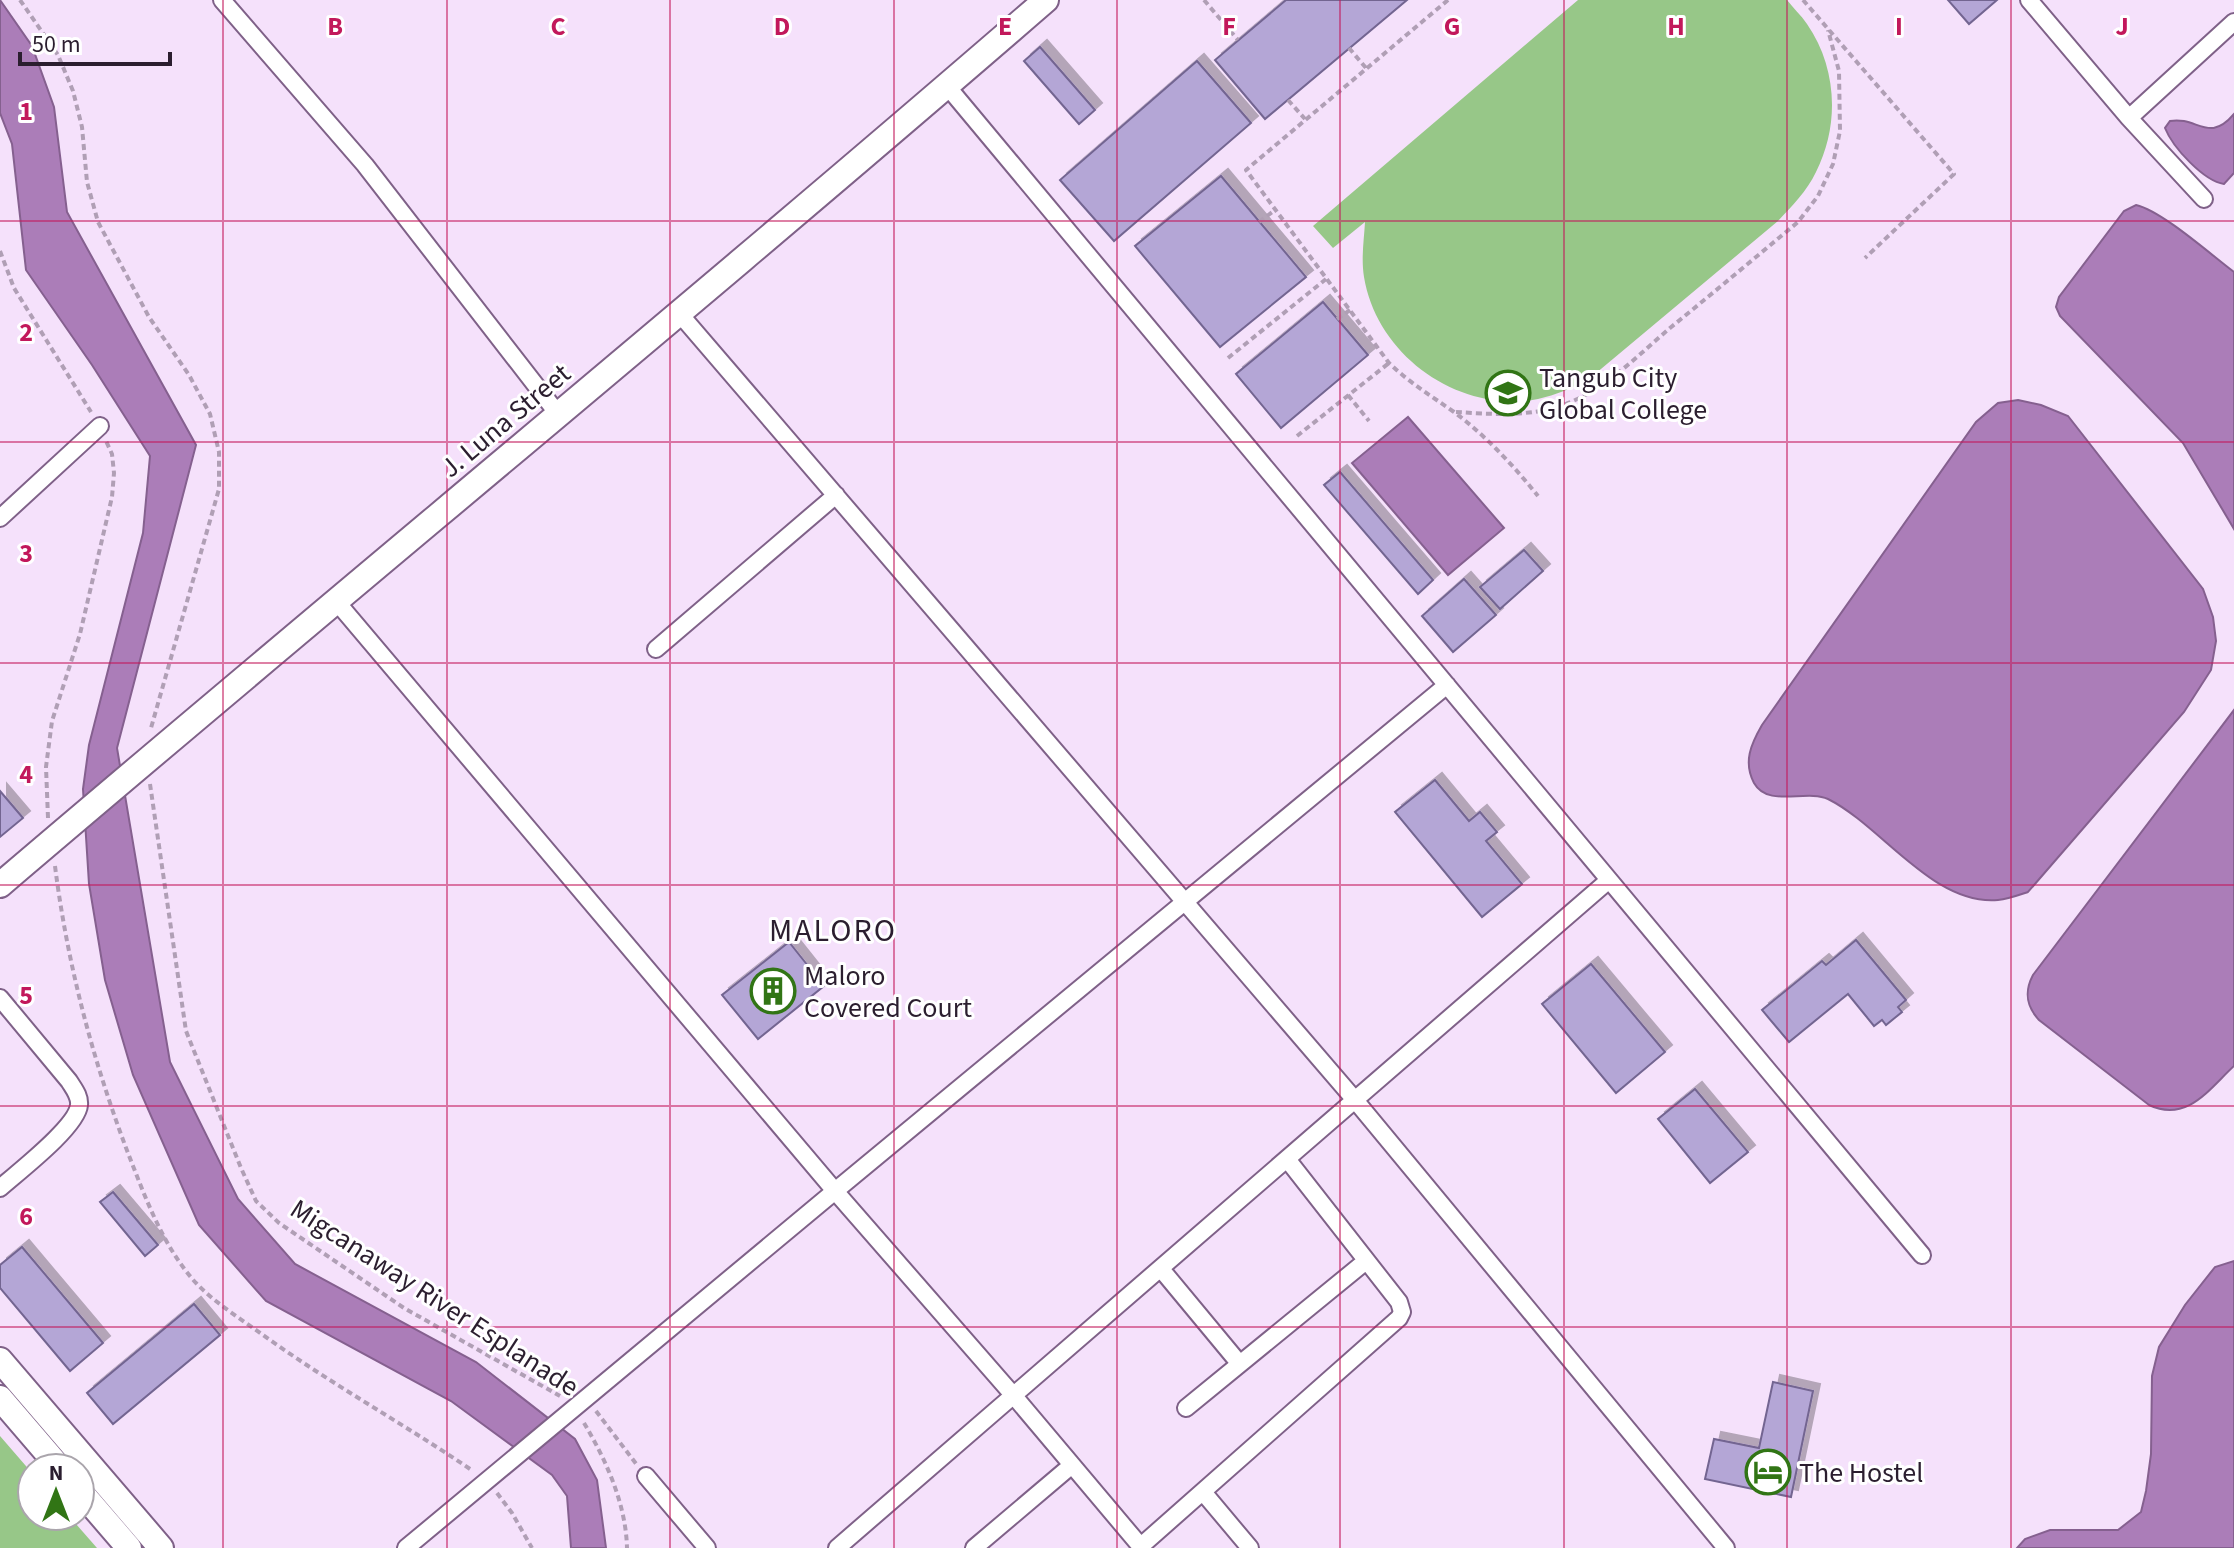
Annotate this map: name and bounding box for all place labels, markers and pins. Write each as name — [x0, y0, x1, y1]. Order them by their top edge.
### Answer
place label: Tangub City Global College — [1539, 358, 1707, 430]
school or university icon: Tangub City Global College — [1484, 369, 1532, 417]
place label: Maloro Covered Court — [804, 956, 972, 1028]
building icon: Maloro Covered Court — [749, 967, 797, 1015]
hotel icon: The Hostel — [1744, 1448, 1792, 1496]
place label: The Hostel — [1799, 1453, 1923, 1493]

